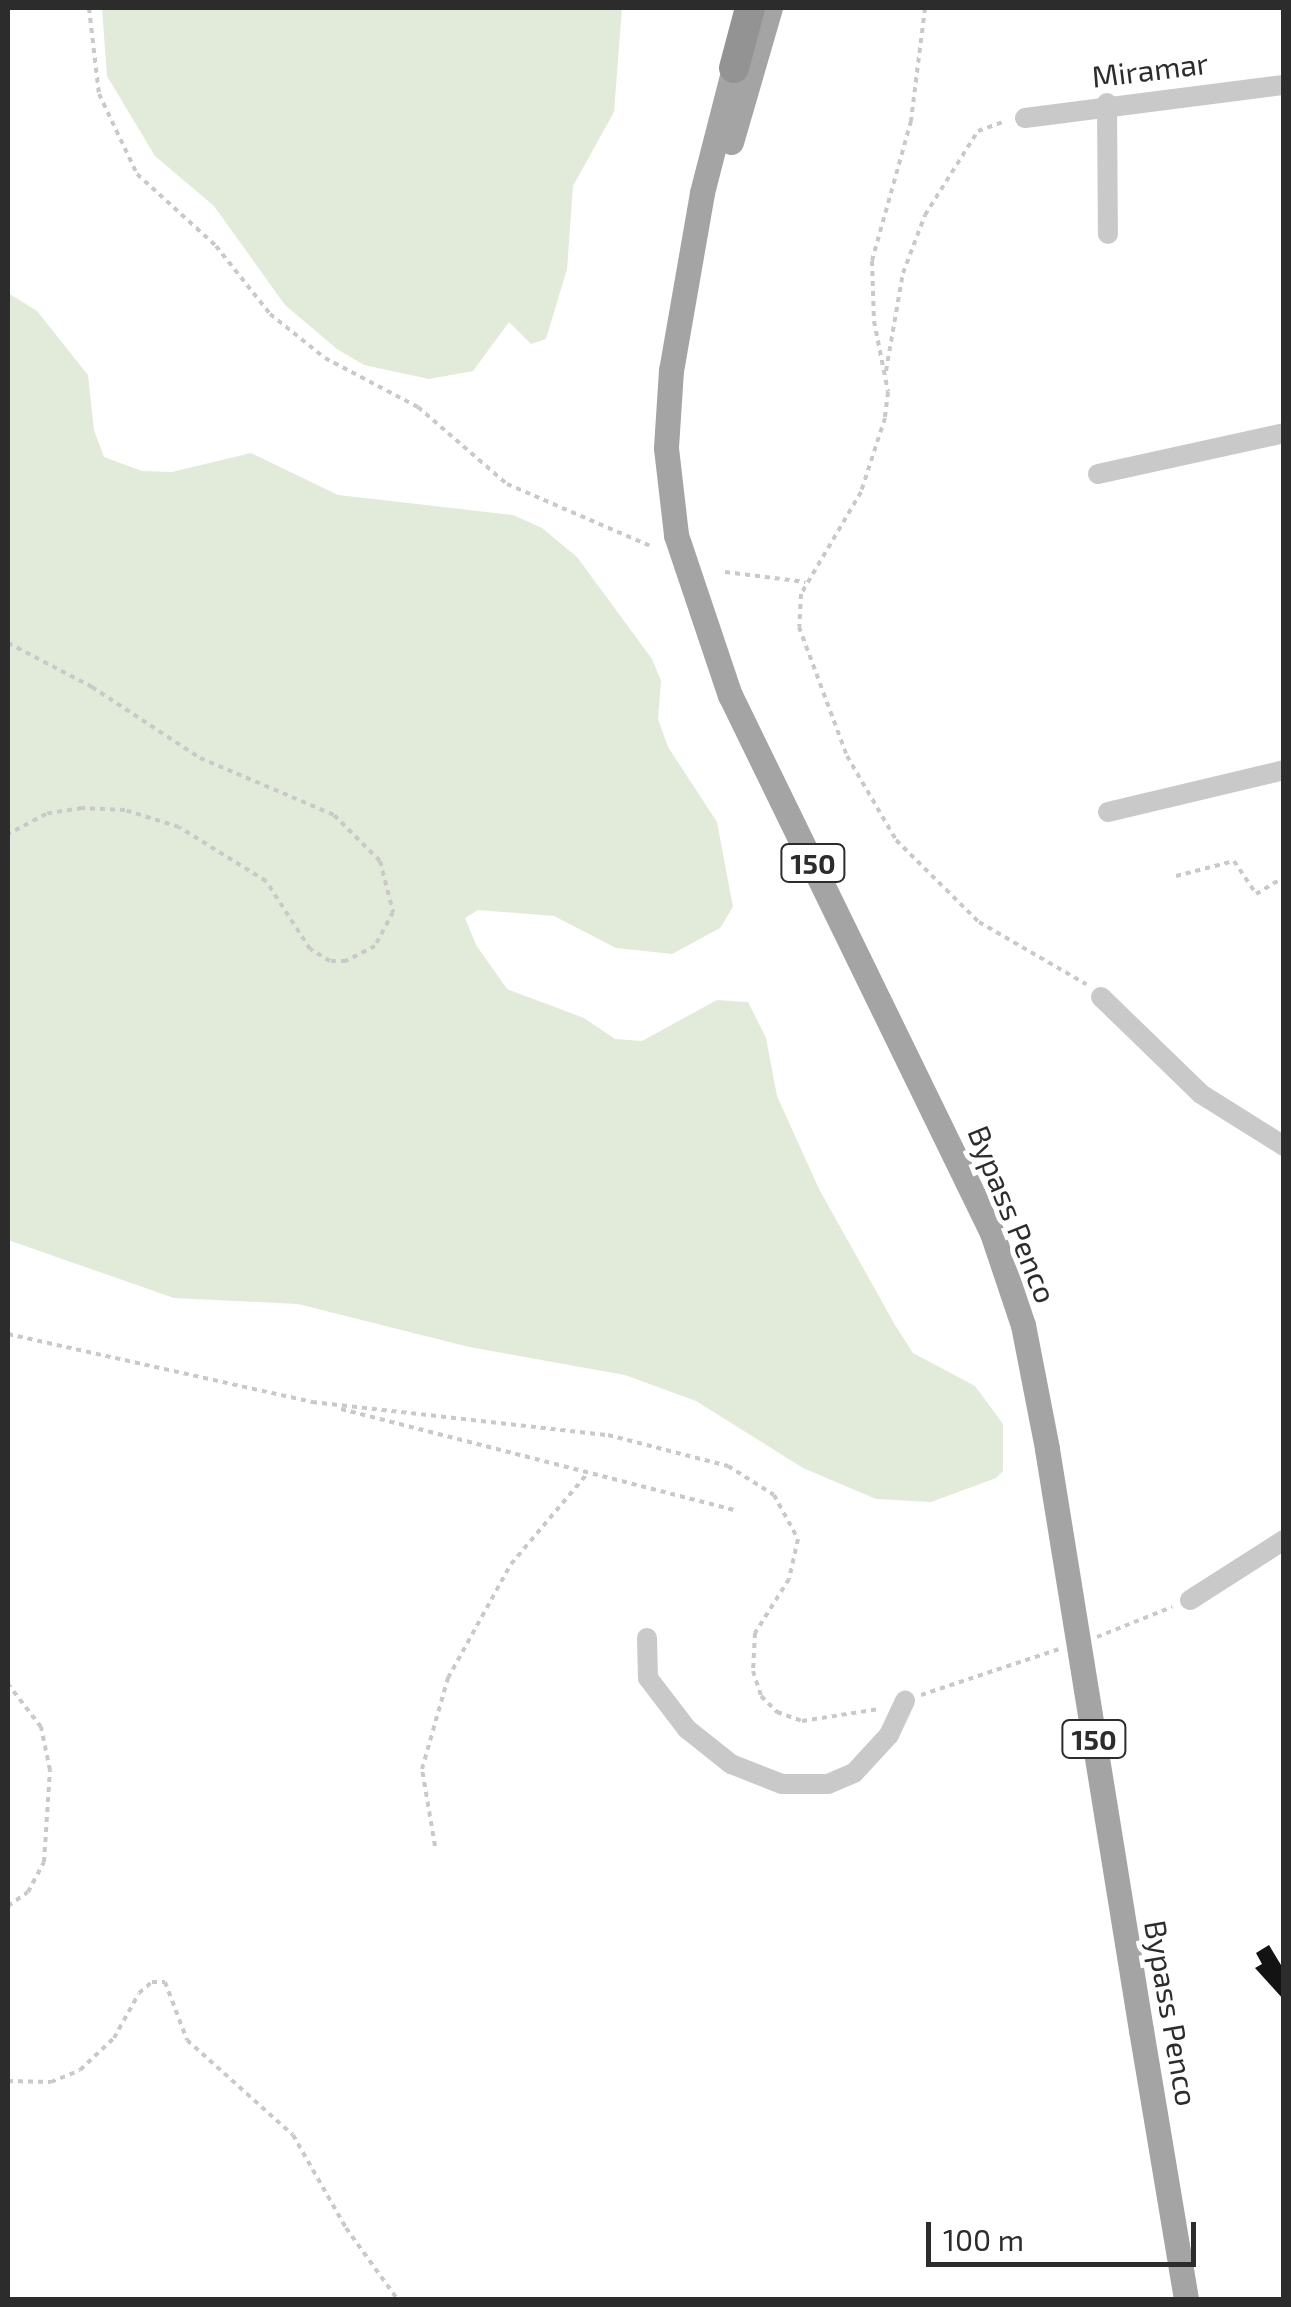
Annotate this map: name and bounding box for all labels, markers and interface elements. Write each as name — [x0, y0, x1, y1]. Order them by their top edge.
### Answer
street label: Miramar — [1090, 44, 1210, 94]
road number: 150 — [778, 840, 848, 886]
street label: Bypass Penco — [961, 1120, 1065, 1308]
road number: 150 — [1059, 1716, 1129, 1762]
street label: Bypass Penco — [1138, 1917, 1206, 2109]
scale bar — [931, 2202, 1201, 2264]
text: 100 m — [943, 2221, 1024, 2257]

